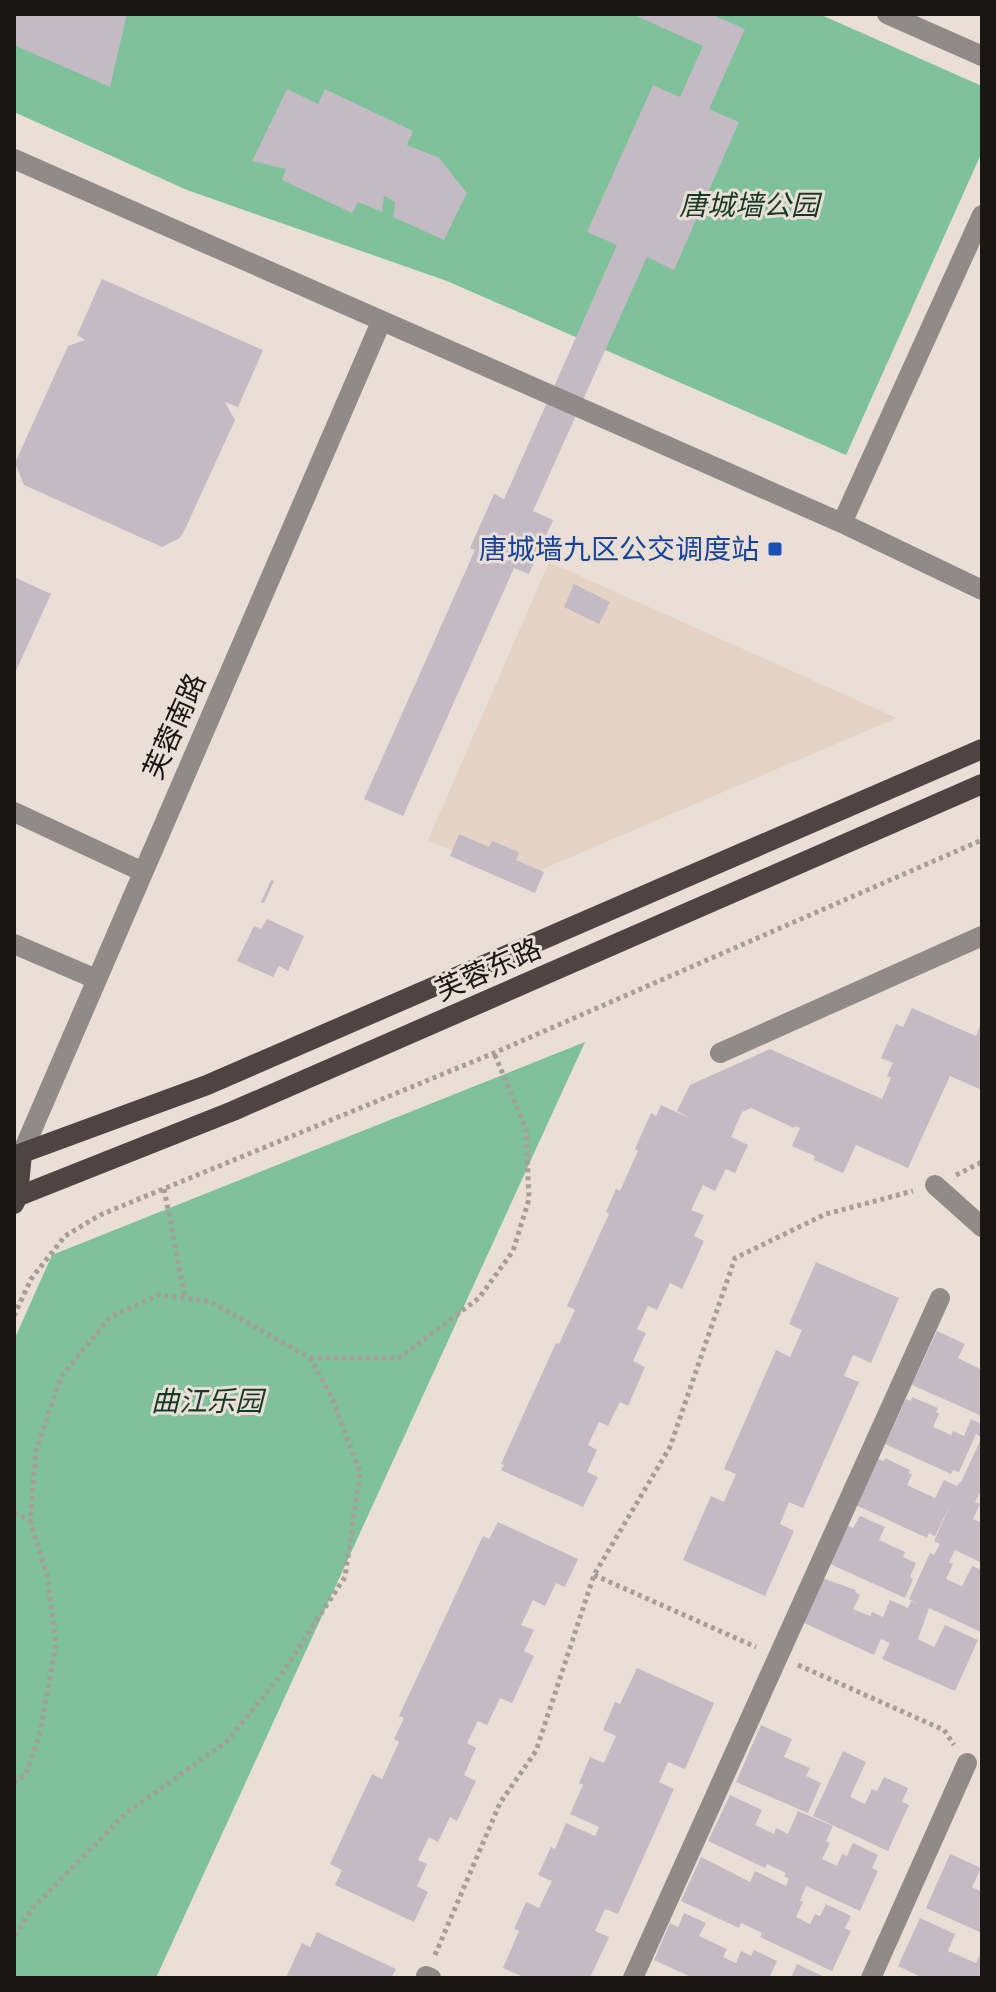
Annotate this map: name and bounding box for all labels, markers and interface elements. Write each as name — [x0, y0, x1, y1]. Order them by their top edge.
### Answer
park label: 唐城墙公园 — [679, 186, 823, 223]
place label: 唐城墙九区公交调度站 — [479, 530, 759, 567]
marker: 唐城墙九区公交调度站 — [766, 540, 784, 558]
street label: 芙蓉南路 — [134, 667, 213, 784]
street label: 芙蓉东路 — [429, 929, 546, 1008]
park label: 曲江乐园 — [151, 1382, 267, 1419]

